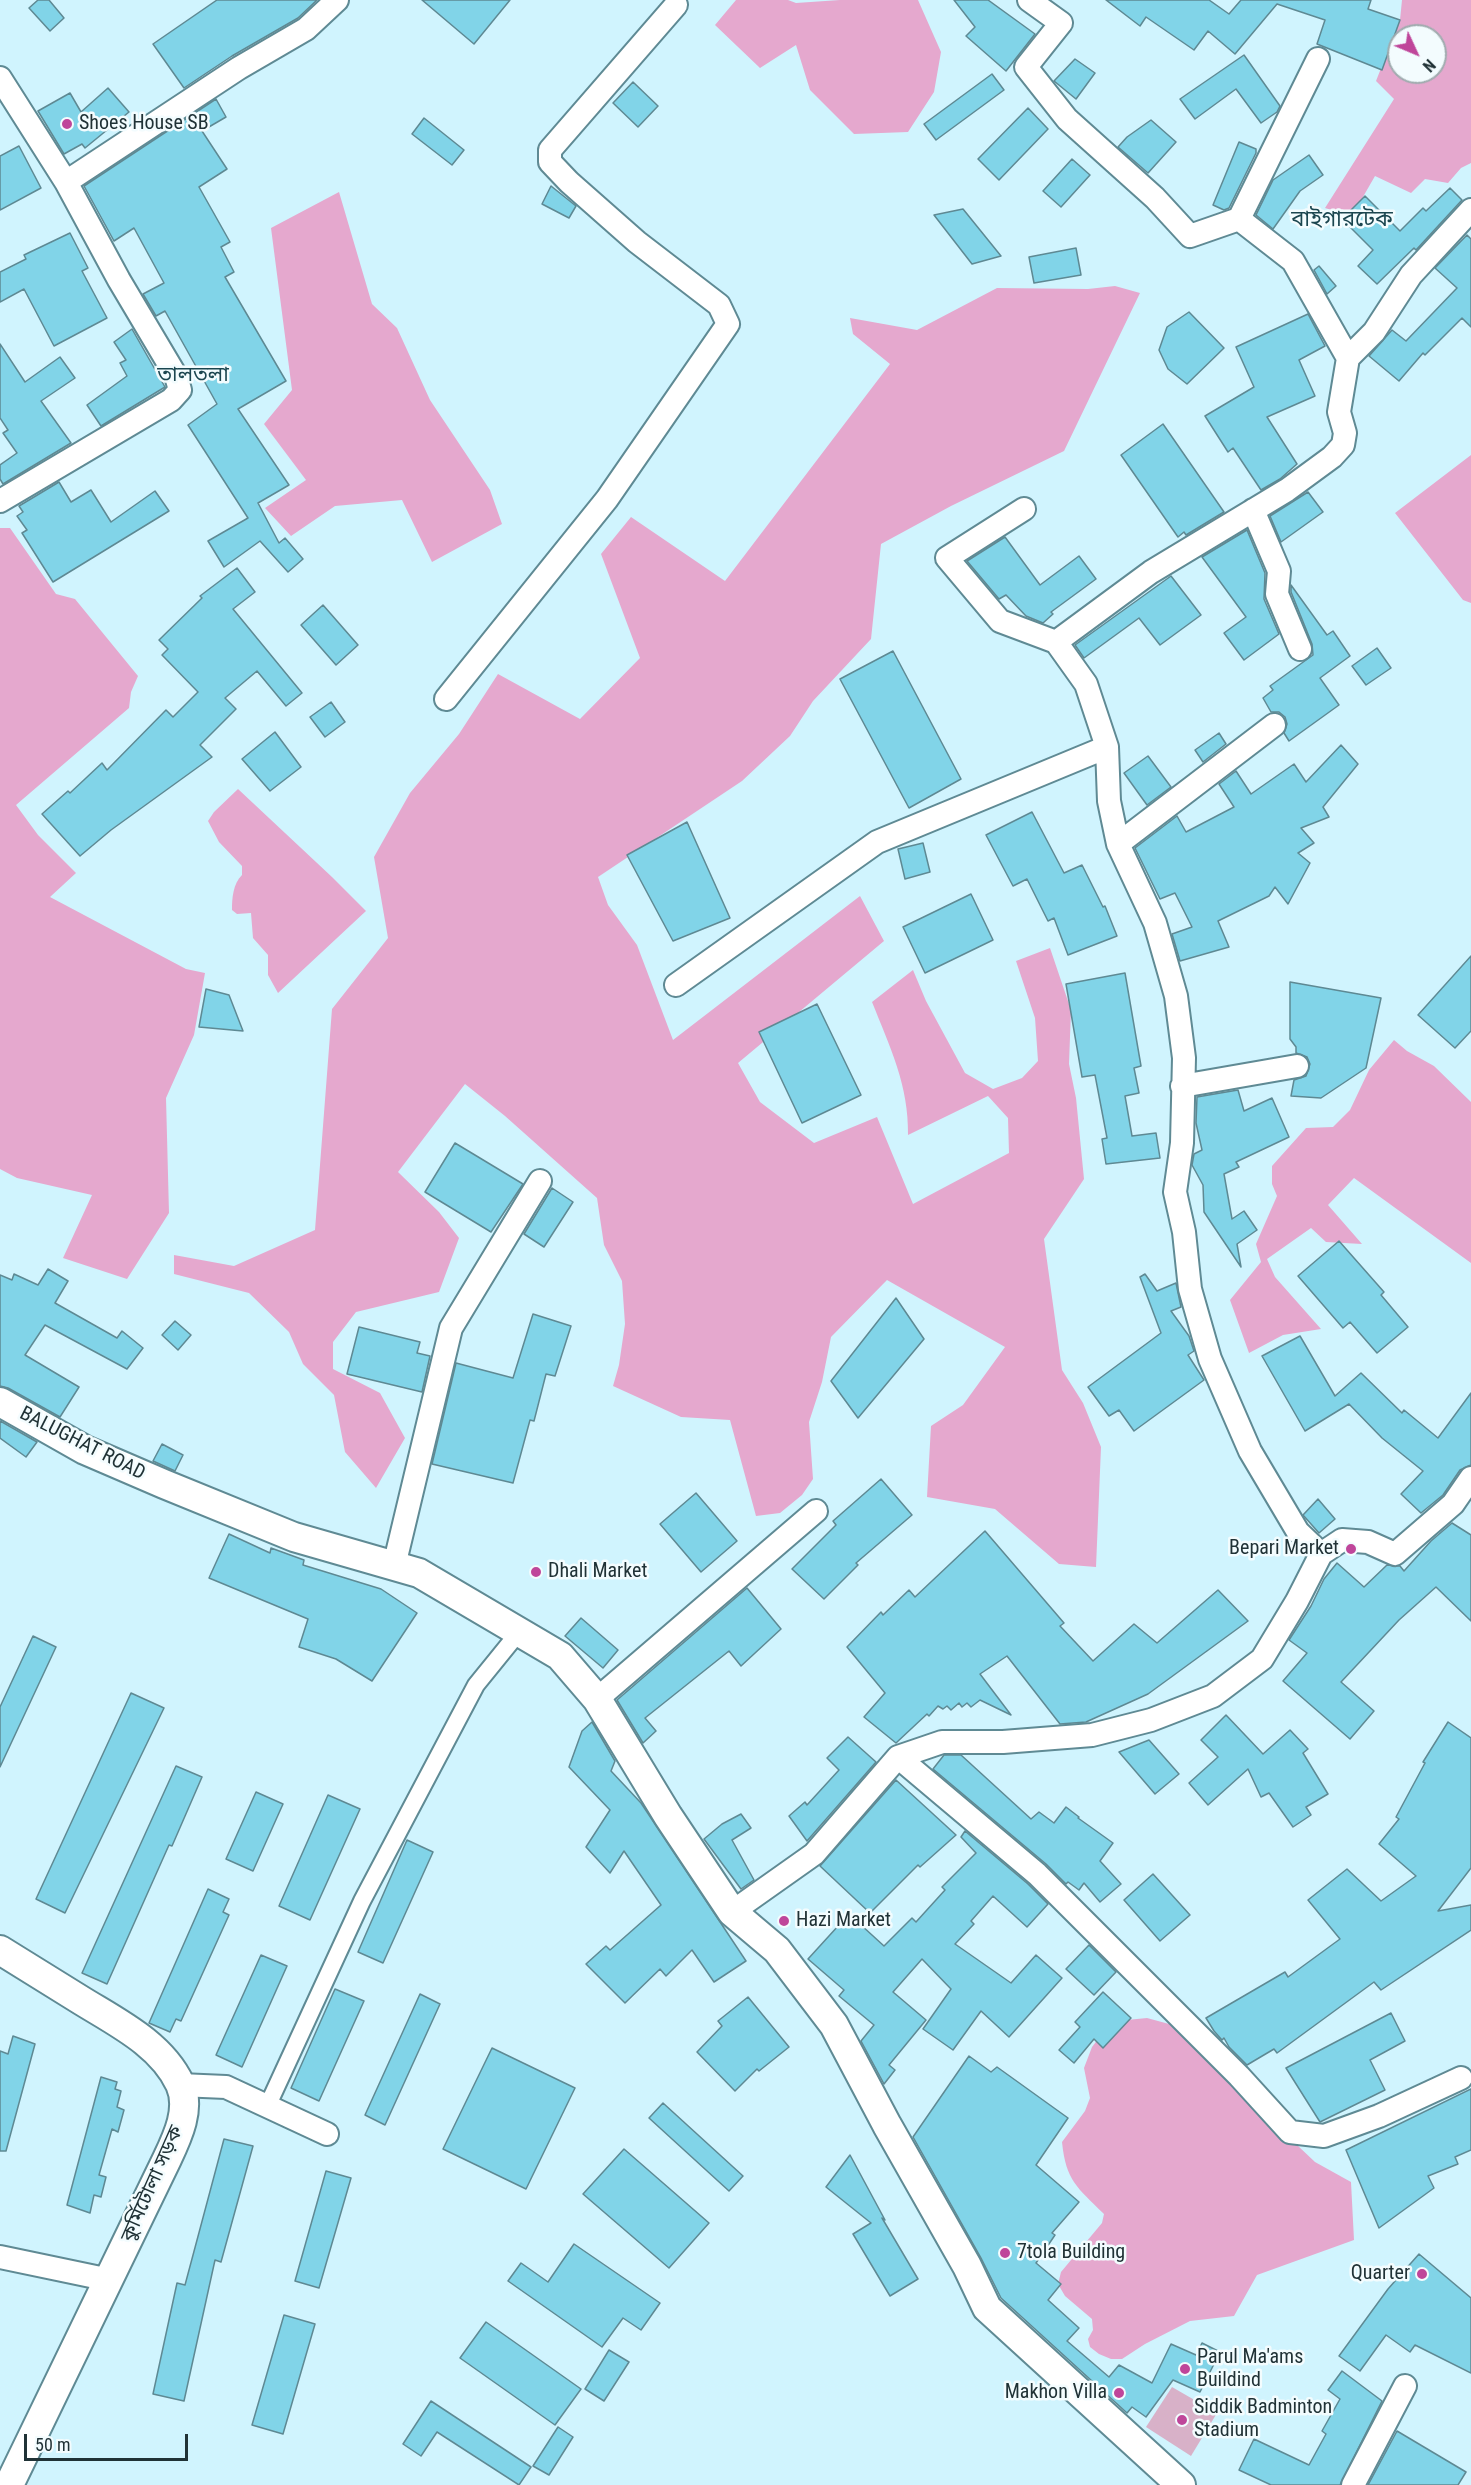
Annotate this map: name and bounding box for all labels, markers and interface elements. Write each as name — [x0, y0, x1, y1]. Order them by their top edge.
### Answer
north arrow — [1387, 24, 1447, 84]
text: N — [1419, 55, 1439, 76]
place label: Shoes House SB — [79, 112, 209, 136]
marker: Shoes House SB — [60, 117, 74, 131]
district label: বাইগারটেক — [1291, 207, 1393, 233]
district label: তালতলা — [157, 363, 229, 389]
street label: BALUGHAT ROAD — [15, 1402, 149, 1486]
place label: Bepari Market — [1229, 1537, 1339, 1561]
marker: Bepari Market — [1344, 1542, 1358, 1556]
place label: Dhali Market — [548, 1560, 647, 1584]
marker: Dhali Market — [529, 1565, 543, 1579]
place label: Hazi Market — [796, 1909, 891, 1933]
marker: Hazi Market — [777, 1914, 791, 1928]
street label: কুর্মিটোলা সড়ক — [117, 2122, 189, 2246]
place label: 7tola Building — [1017, 2241, 1125, 2265]
marker: 7tola Building — [998, 2246, 1012, 2260]
place label: Quarter — [1351, 2262, 1410, 2286]
marker: Quarter — [1415, 2267, 1429, 2281]
place label: Parul Ma'ams Buildind — [1197, 2346, 1303, 2393]
marker: Parul Ma'ams Buildind — [1178, 2362, 1192, 2376]
place label: Makhon Villa — [1005, 2381, 1107, 2405]
marker: Makhon Villa — [1112, 2386, 1126, 2400]
place label: Siddik Badminton Stadium — [1194, 2396, 1332, 2443]
marker: Siddik Badminton Stadium — [1175, 2413, 1189, 2427]
scale bar — [27, 2422, 190, 2460]
text: 50 m — [35, 2434, 70, 2455]

